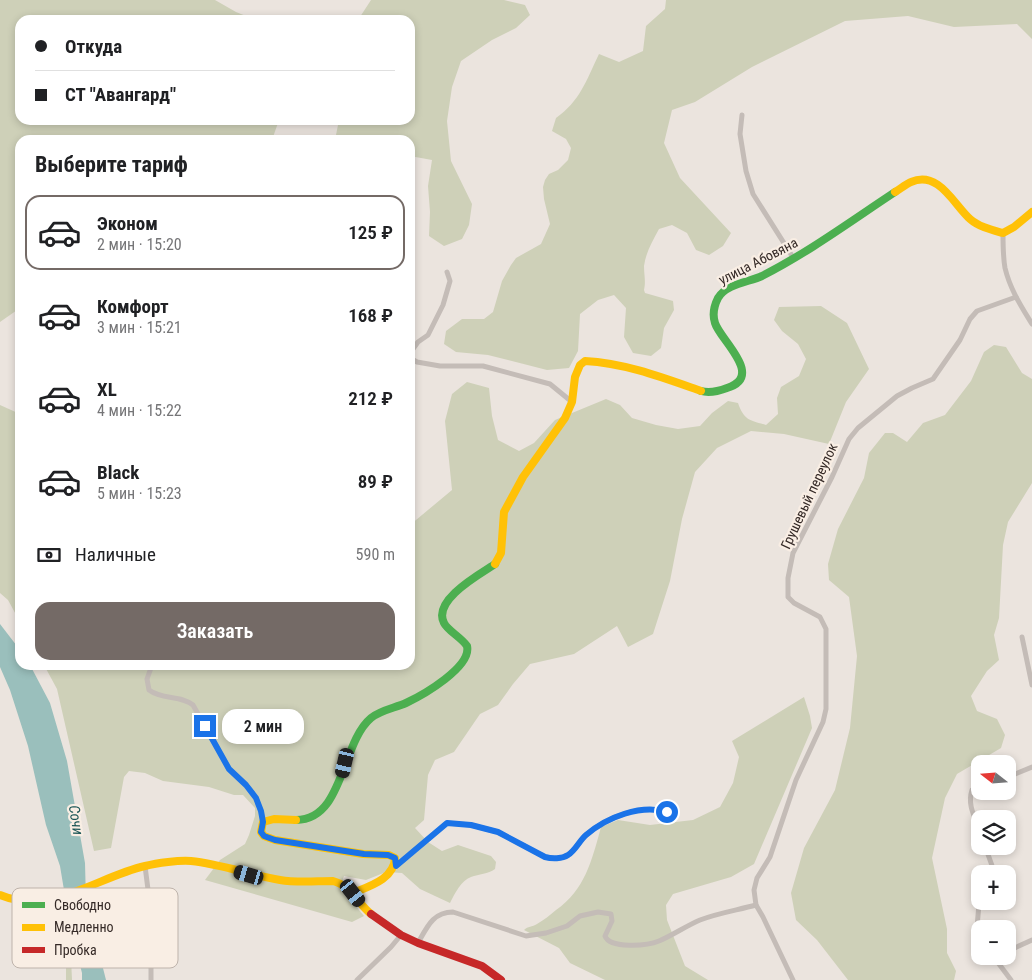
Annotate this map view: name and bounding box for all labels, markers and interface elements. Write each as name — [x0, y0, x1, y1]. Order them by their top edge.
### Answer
text: Откуда — [65, 35, 122, 58]
text: СТ "Авангард" — [65, 83, 176, 106]
text: Выберите тариф — [35, 152, 188, 177]
icon: car — [37, 210, 82, 255]
text: Эконом — [97, 212, 158, 235]
text: 125 ₽ — [348, 221, 393, 244]
street label: улица Абовяна — [716, 234, 800, 288]
text: 2 мин · 15:20 — [97, 235, 182, 254]
icon: car — [37, 293, 82, 338]
text: Комфорт — [97, 295, 169, 318]
text: 168 ₽ — [348, 304, 393, 327]
text: 3 мин · 15:21 — [97, 318, 182, 337]
icon: car — [37, 376, 82, 421]
text: XL — [97, 378, 117, 401]
text: 212 ₽ — [348, 387, 393, 410]
text: 4 мин · 15:22 — [97, 401, 182, 420]
street label: Грушевый переулок — [777, 440, 841, 551]
icon: car — [37, 459, 82, 504]
text: Black — [97, 461, 139, 484]
text: 89 ₽ — [358, 470, 393, 493]
text: 5 мин · 15:23 — [97, 484, 182, 503]
icon: cash — [35, 541, 63, 569]
text: Наличные — [75, 543, 156, 566]
text: 590 m — [356, 545, 395, 564]
button: Заказать — [35, 602, 395, 660]
callout: 2 мин — [222, 708, 305, 744]
route end — [194, 715, 216, 737]
text: 2 мин — [244, 717, 282, 736]
car — [334, 747, 355, 779]
north arrow — [971, 755, 1016, 800]
map controls — [971, 755, 1016, 965]
route start — [656, 801, 678, 823]
water label: Сочи — [65, 804, 87, 836]
button: layers — [971, 810, 1016, 855]
car — [232, 864, 265, 886]
button: + — [971, 865, 1016, 910]
car — [337, 877, 368, 909]
legend — [12, 888, 178, 968]
text: Свободно — [54, 897, 111, 913]
text: Медленно — [54, 919, 114, 935]
button: − — [971, 920, 1016, 965]
text: Пробка — [54, 942, 97, 958]

